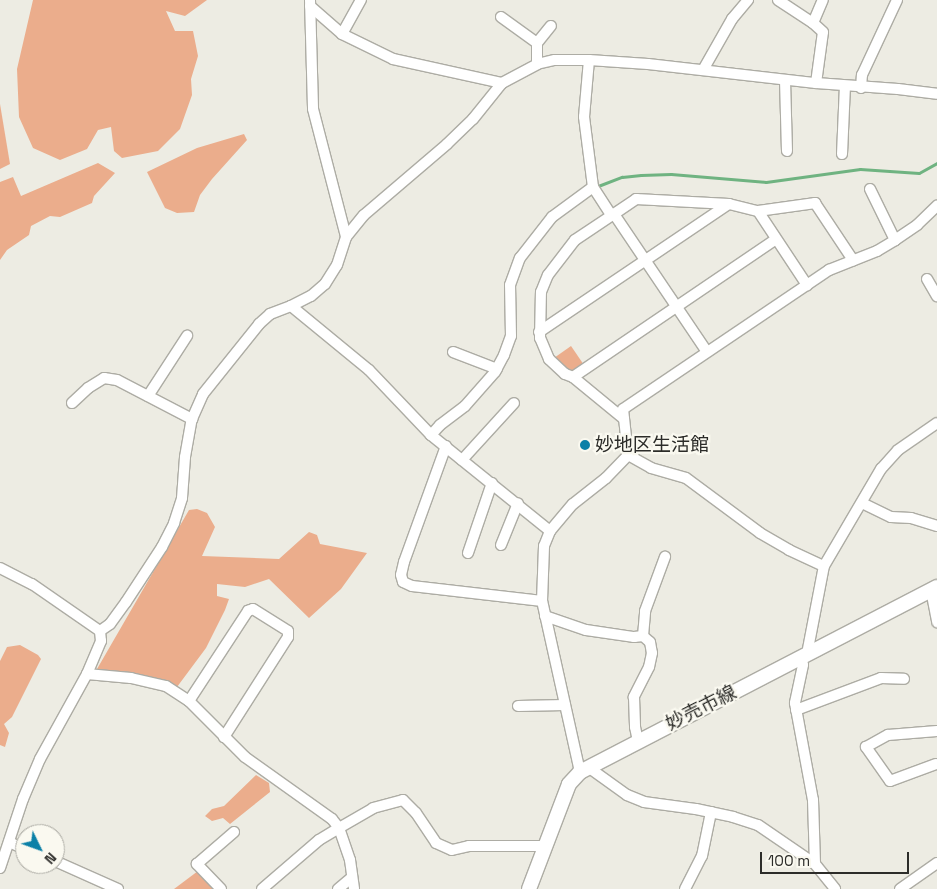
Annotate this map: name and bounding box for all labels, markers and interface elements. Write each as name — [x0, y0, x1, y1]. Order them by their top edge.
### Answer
place label: 妙地区生活館 — [595, 434, 709, 456]
marker: 妙地区生活館 — [579, 439, 591, 451]
street label: 妙売市線 — [662, 681, 740, 735]
north arrow — [15, 824, 65, 874]
scale bar — [762, 842, 911, 874]
text: N — [41, 849, 60, 868]
text: 100 m — [768, 851, 810, 870]

